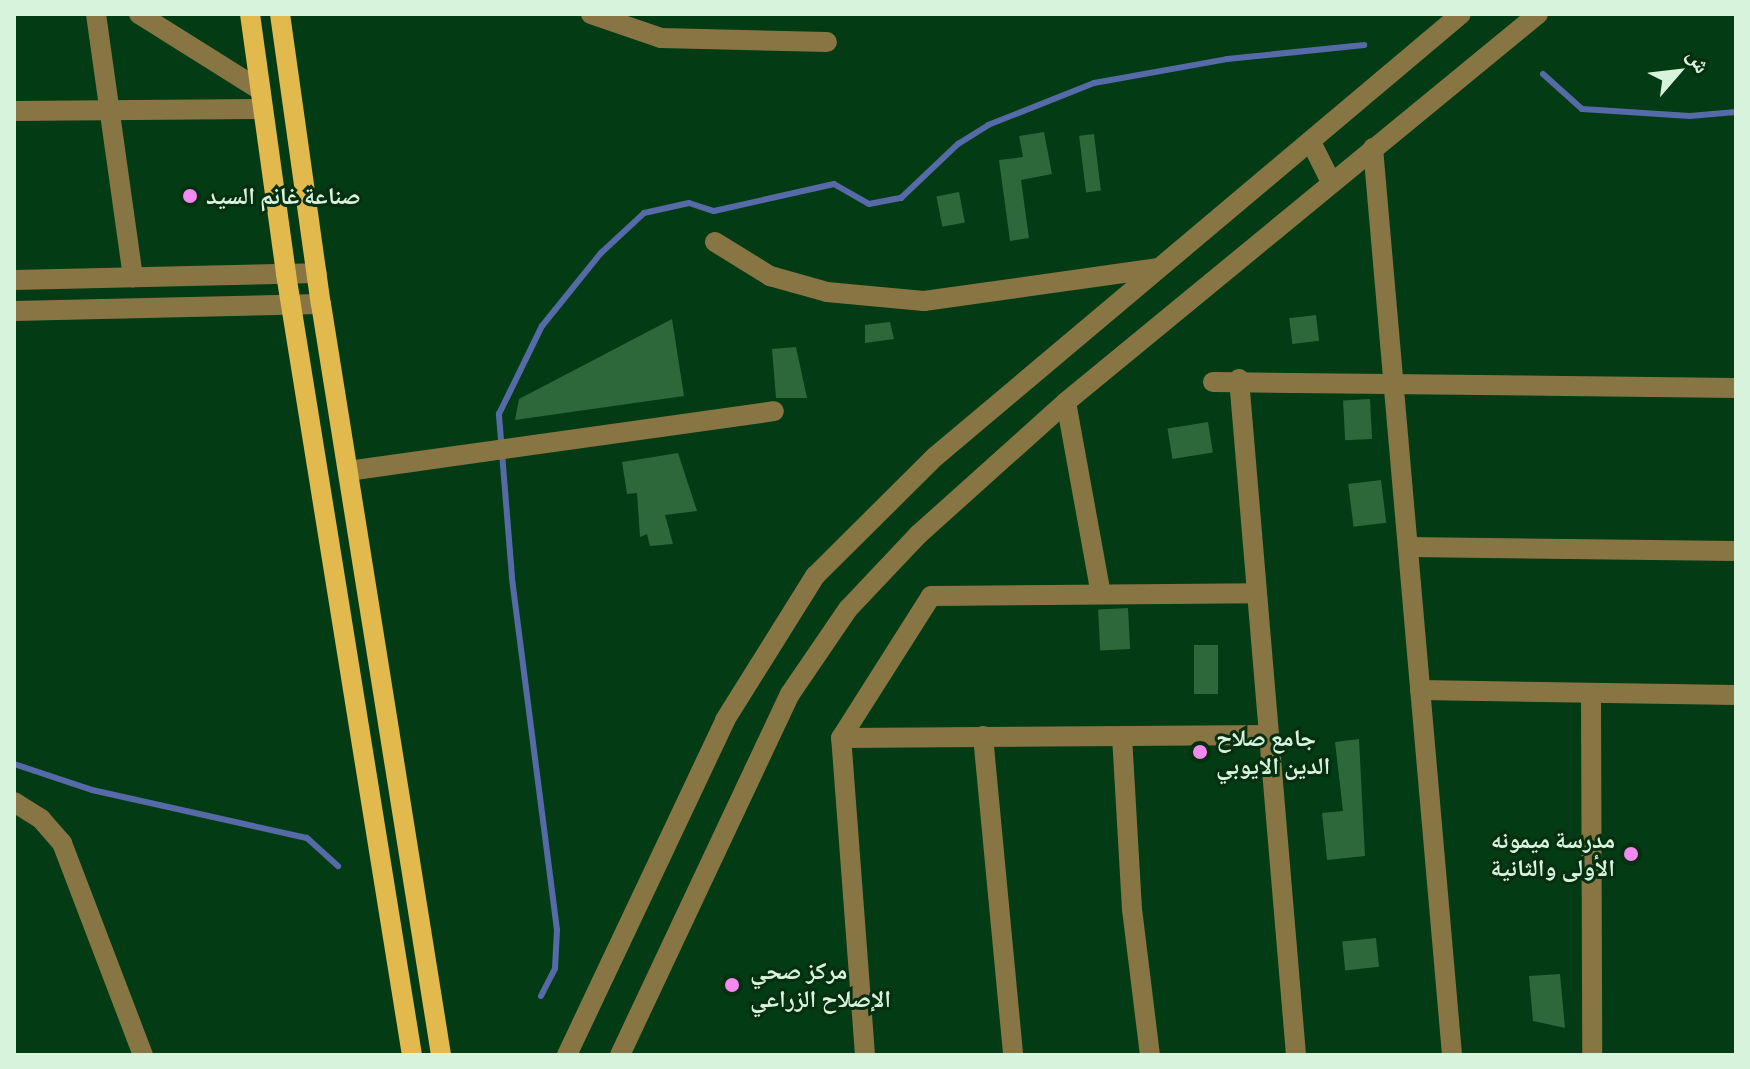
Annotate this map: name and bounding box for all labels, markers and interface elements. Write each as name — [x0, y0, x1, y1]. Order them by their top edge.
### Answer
north arrow — [1638, 32, 1718, 112]
text: ش — [1681, 44, 1717, 78]
place label: صناعة غانم السيد — [206, 182, 361, 210]
marker: صناعة غانم السيد — [181, 187, 199, 205]
place label: جامع صلاح الدين الايوبي — [1216, 724, 1330, 780]
marker: جامع صلاح الدين الايوبي — [1191, 743, 1209, 761]
place label: مدرسة ميمونه الأولى والثانية — [1491, 826, 1615, 882]
marker: مدرسة ميمونه الأولى والثانية — [1622, 845, 1640, 863]
place label: مركز صحي الإصلاح الزراعي — [750, 957, 891, 1013]
marker: مركز صحي الإصلاح الزراعي — [721, 974, 743, 996]

